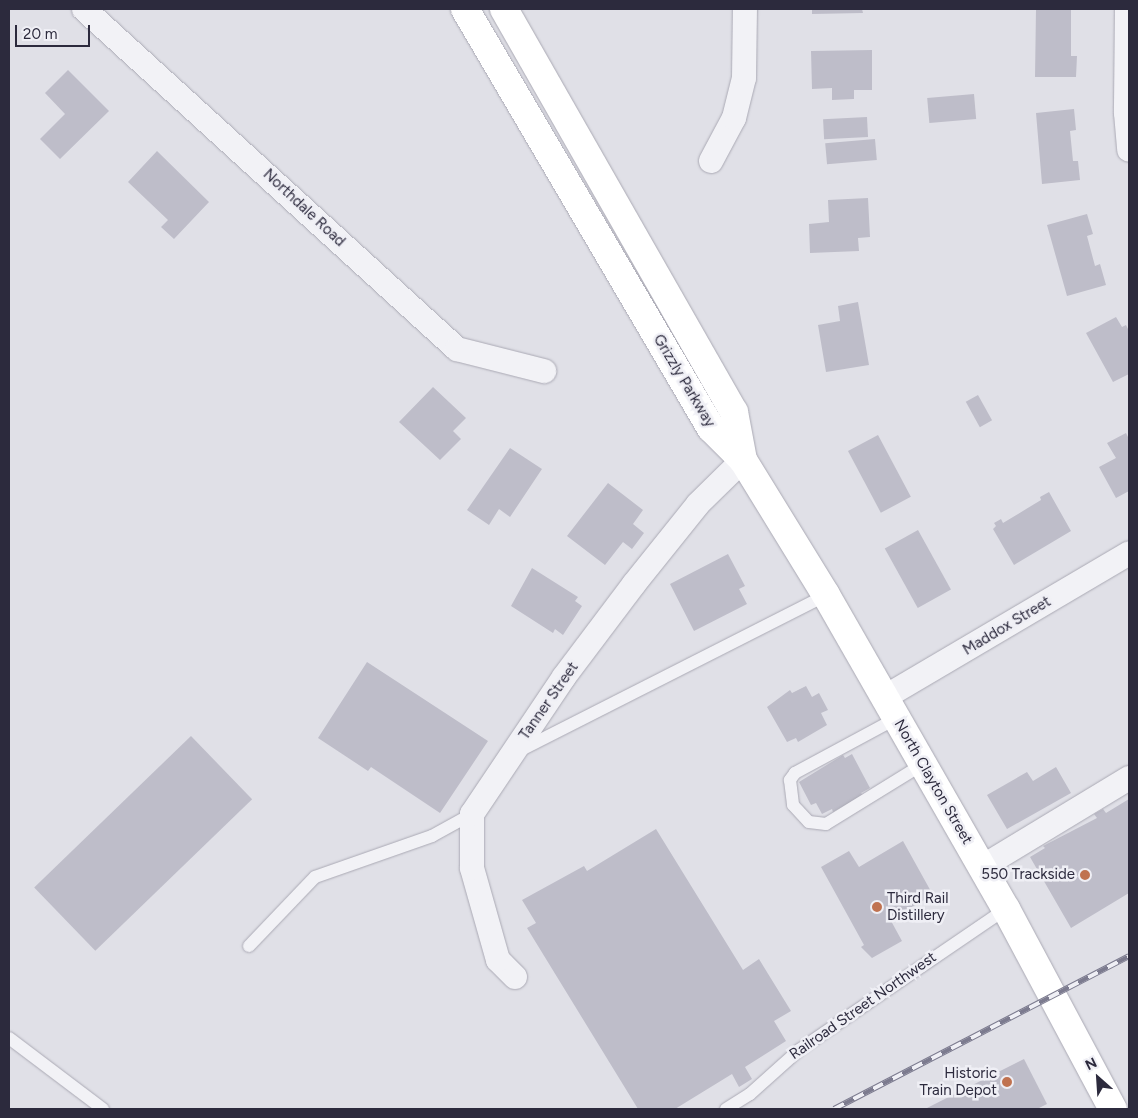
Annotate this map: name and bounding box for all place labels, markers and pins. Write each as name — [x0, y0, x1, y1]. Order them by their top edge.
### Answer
place label: 550 Trackside — [981, 866, 1075, 884]
marker: 550 Trackside — [1079, 869, 1091, 881]
place label: Third Rail Distillery — [887, 889, 949, 924]
marker: Third Rail Distillery — [871, 901, 883, 913]
place label: Historic Train Depot — [919, 1064, 997, 1099]
marker: Historic Train Depot — [1001, 1076, 1013, 1088]

